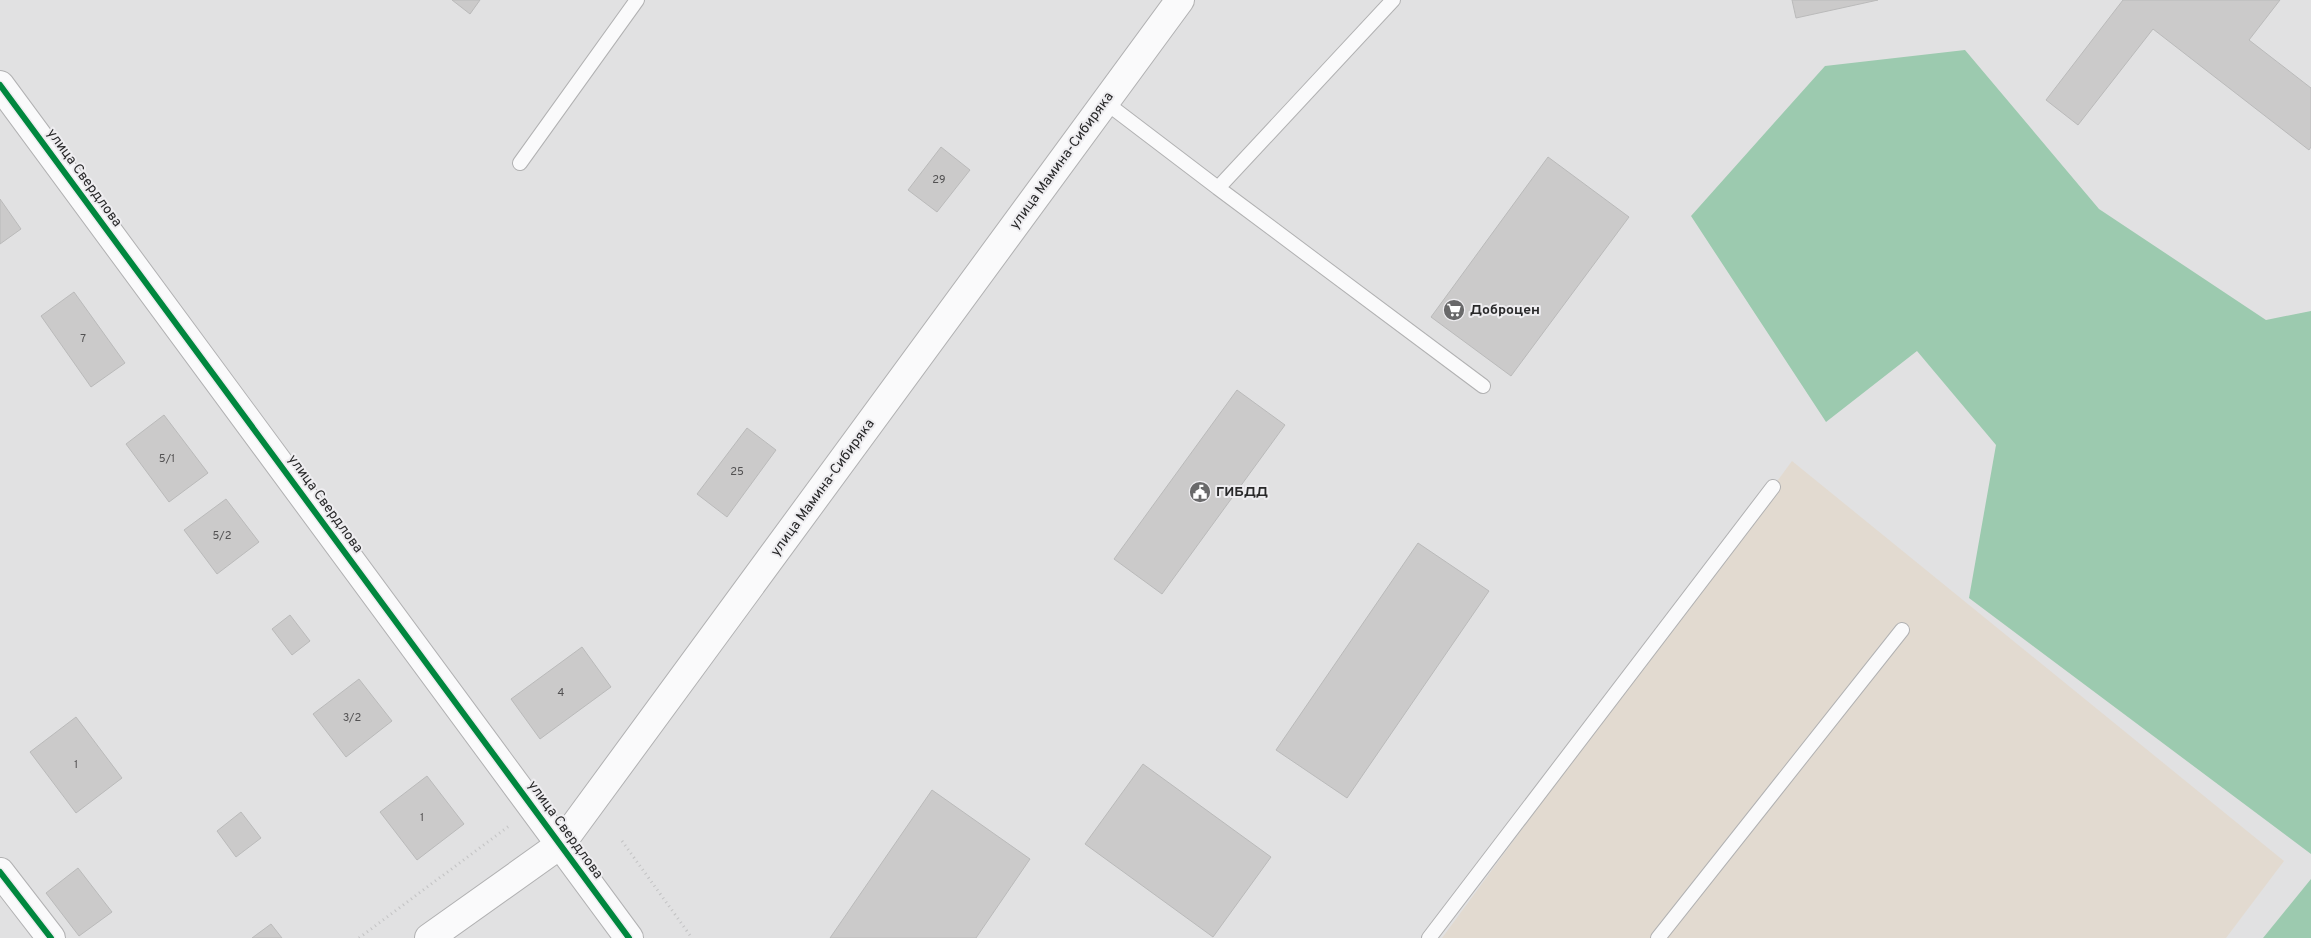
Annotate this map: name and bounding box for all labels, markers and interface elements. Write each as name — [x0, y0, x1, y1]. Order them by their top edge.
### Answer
street label: улица Мамина-Сибиряка — [1006, 89, 1118, 233]
street label: улица Свердлова — [43, 126, 125, 230]
house number: 29 — [932, 173, 946, 187]
supermarket icon: Доброцен — [1442, 298, 1466, 322]
place label: Доброцен — [1470, 302, 1540, 319]
house number: 7 — [80, 332, 86, 346]
street label: улица Мамина-Сибиряка — [767, 416, 879, 560]
house number: 5/1 — [159, 452, 175, 466]
street label: улица Свердлова — [284, 452, 366, 556]
house number: 25 — [730, 465, 744, 479]
public building icon: ГИБДД — [1188, 480, 1212, 504]
place label: ГИБДД — [1216, 484, 1268, 501]
house number: 5/2 — [213, 529, 231, 543]
house number: 4 — [558, 686, 565, 700]
house number: 3/2 — [343, 711, 361, 725]
house number: 1 — [74, 758, 78, 772]
street label: улица Свердлова — [524, 778, 606, 882]
house number: 1 — [420, 811, 424, 825]

